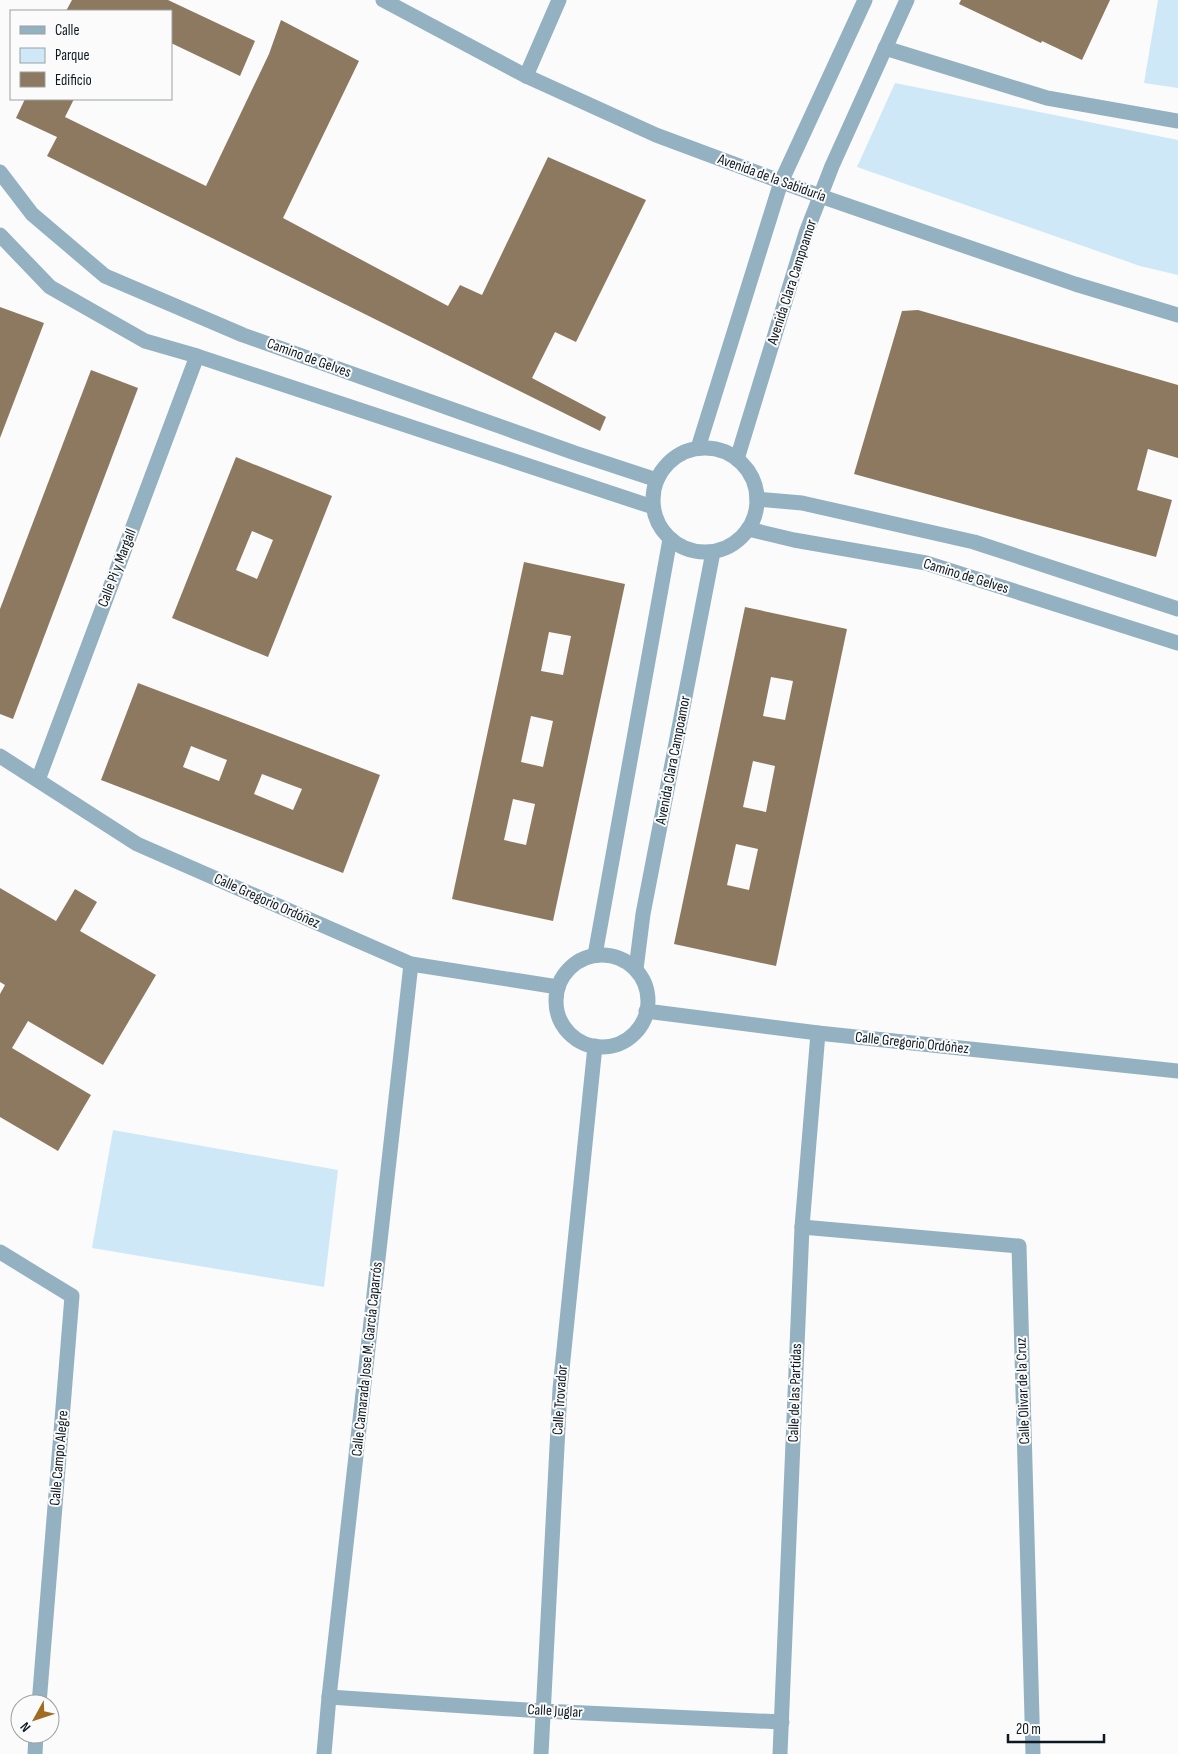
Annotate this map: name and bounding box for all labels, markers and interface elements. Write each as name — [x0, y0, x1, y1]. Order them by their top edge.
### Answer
legend — [10, 10, 172, 100]
text: Calle — [55, 21, 79, 40]
text: Parque — [55, 46, 90, 65]
text: Edificio — [55, 71, 92, 90]
street label: Avenida de la Sabiduría — [714, 149, 829, 206]
street label: Avenida Clara Campoamor — [763, 216, 821, 348]
street label: Camino de Gelves — [264, 334, 354, 382]
street label: Calle Pi y Margall — [93, 526, 141, 610]
street label: Camino de Gelves — [921, 554, 1011, 598]
street label: Avenida Clara Campoamor — [651, 693, 695, 827]
street label: Calle Gregorio Ordóñez — [211, 869, 324, 933]
street label: Calle Gregorio Ordóñez — [854, 1028, 970, 1058]
street label: Calle Camarada Jose M. García Caparrós — [347, 1261, 387, 1457]
street label: Calle Olivar de la Cruz — [1012, 1337, 1034, 1445]
street label: Calle de las Partidas — [784, 1343, 806, 1443]
street label: Calle Trovador — [548, 1364, 572, 1436]
street label: Calle Campo Alegre — [45, 1410, 73, 1506]
north arrow — [10, 1694, 60, 1744]
street label: Calle Juglar — [527, 1700, 584, 1722]
scale bar — [1008, 1712, 1104, 1744]
text: N — [17, 1719, 34, 1735]
text: 20 m — [1016, 1720, 1041, 1739]

